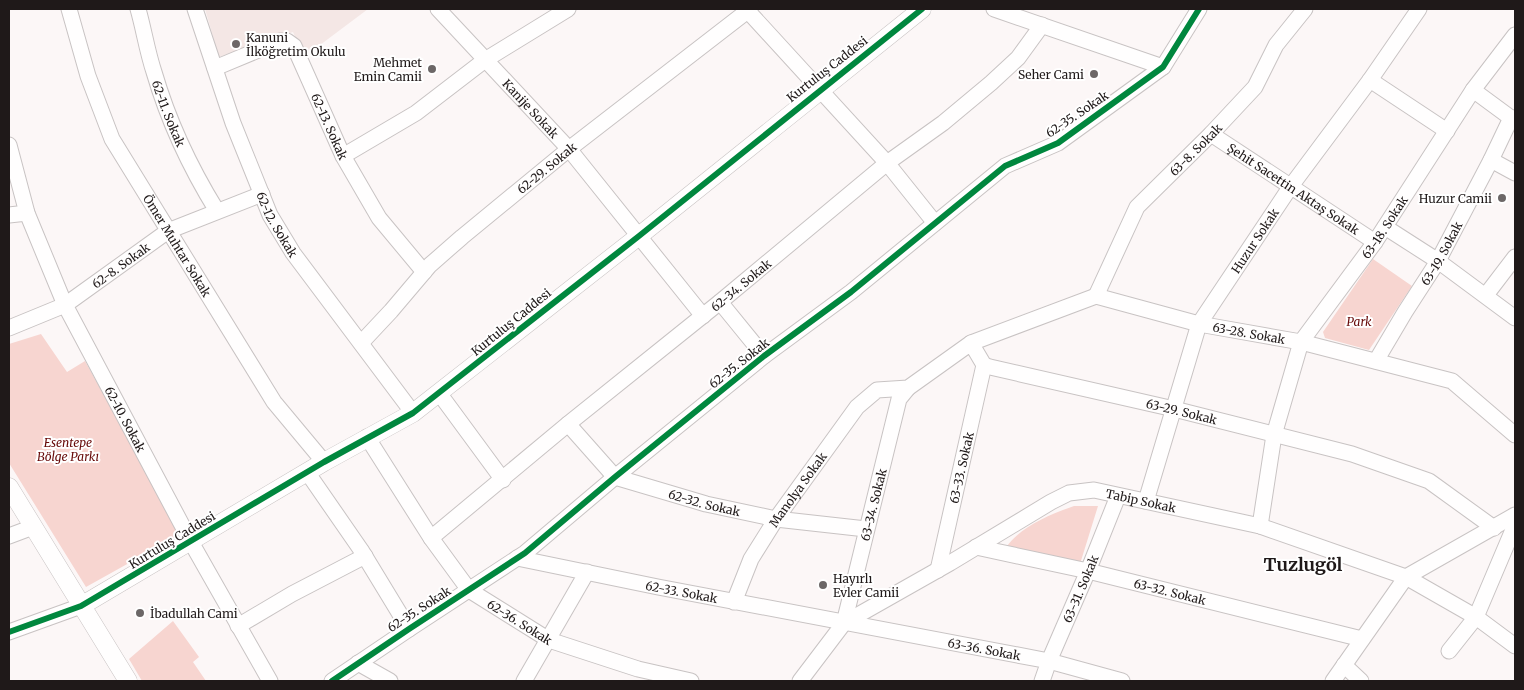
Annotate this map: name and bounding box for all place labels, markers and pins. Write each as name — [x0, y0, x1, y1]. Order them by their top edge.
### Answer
place label: Kanuni İlköğretim Okulu — [246, 30, 346, 59]
marker: Kanuni İlköğretim Okulu — [230, 38, 242, 50]
place label: Mehmet Emin Camii — [354, 55, 422, 84]
marker: Mehmet Emin Camii — [426, 63, 438, 75]
place label: Seher Cami — [1018, 67, 1084, 82]
marker: Seher Cami — [1088, 68, 1100, 80]
place label: Huzur Camii — [1419, 191, 1492, 206]
marker: Huzur Camii — [1496, 192, 1508, 204]
place label: Hayırlı Evler Camii — [833, 571, 899, 600]
marker: Hayırlı Evler Camii — [817, 579, 829, 591]
place label: İbadullah Cami — [150, 606, 238, 621]
marker: İbadullah Cami — [134, 607, 146, 619]

